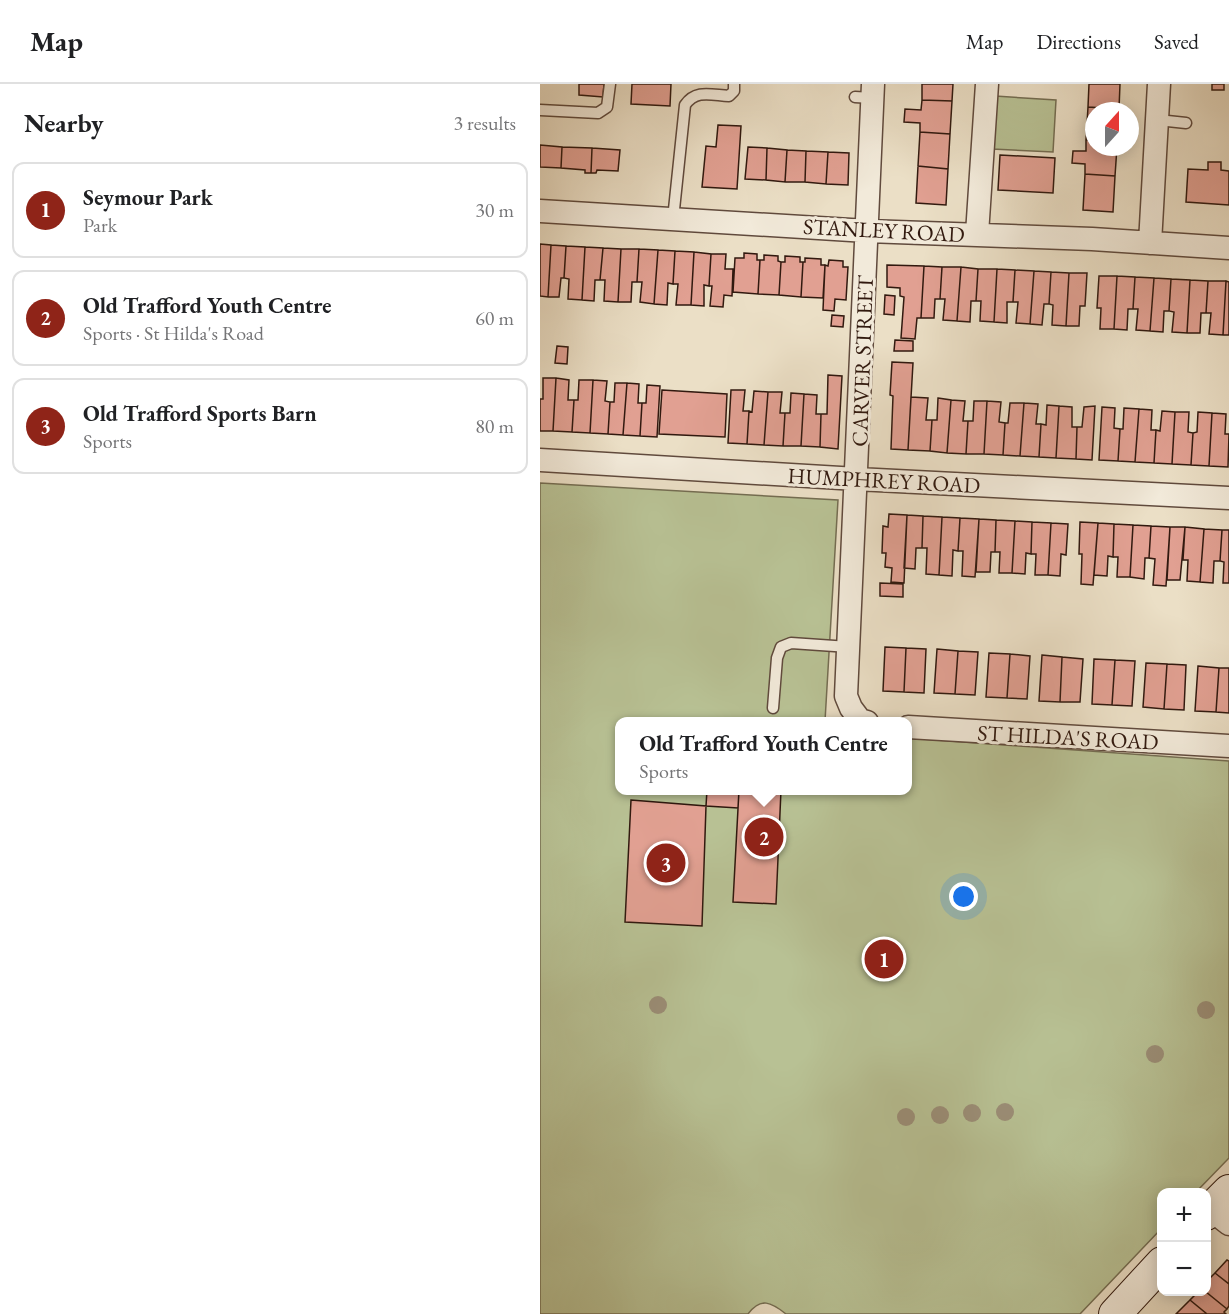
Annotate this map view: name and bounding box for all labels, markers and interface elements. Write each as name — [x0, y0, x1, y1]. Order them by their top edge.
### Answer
text: Map — [30, 23, 83, 59]
text: Map — [966, 28, 1003, 55]
text: Directions — [1036, 28, 1121, 55]
text: Saved — [1154, 28, 1199, 55]
north arrow — [1085, 102, 1139, 156]
text: Nearby — [24, 106, 104, 140]
text: 3 results — [453, 110, 516, 136]
text: Seymour Park — [83, 183, 213, 212]
text: 1 — [40, 197, 51, 223]
text: 30 m — [475, 197, 514, 223]
text: Park — [83, 212, 117, 238]
street label: STANLEY ROAD — [802, 212, 965, 249]
street label: CARVER STREET — [845, 275, 880, 447]
text: Old Trafford Youth Centre — [83, 291, 331, 320]
text: 2 — [40, 305, 51, 331]
text: 60 m — [475, 305, 514, 331]
text: Sports · St Hilda's Road — [83, 320, 264, 346]
text: Old Trafford Sports Barn — [83, 399, 317, 428]
text: 3 — [40, 413, 51, 439]
text: 80 m — [475, 413, 514, 439]
text: Sports — [83, 428, 132, 454]
street label: HUMPHREY ROAD — [787, 461, 981, 500]
popup — [615, 717, 912, 795]
street label: ST HILDA'S ROAD — [977, 718, 1159, 757]
text: Old Trafford Youth Centre — [639, 729, 888, 758]
text: Sports — [639, 758, 688, 784]
pin: 2 — [744, 814, 784, 860]
pin: 3 — [646, 840, 686, 886]
your location — [949, 882, 978, 911]
pin: 1 — [864, 936, 904, 982]
map controls — [1157, 1188, 1211, 1296]
button: + — [1157, 1188, 1211, 1242]
button: − — [1157, 1242, 1211, 1296]

